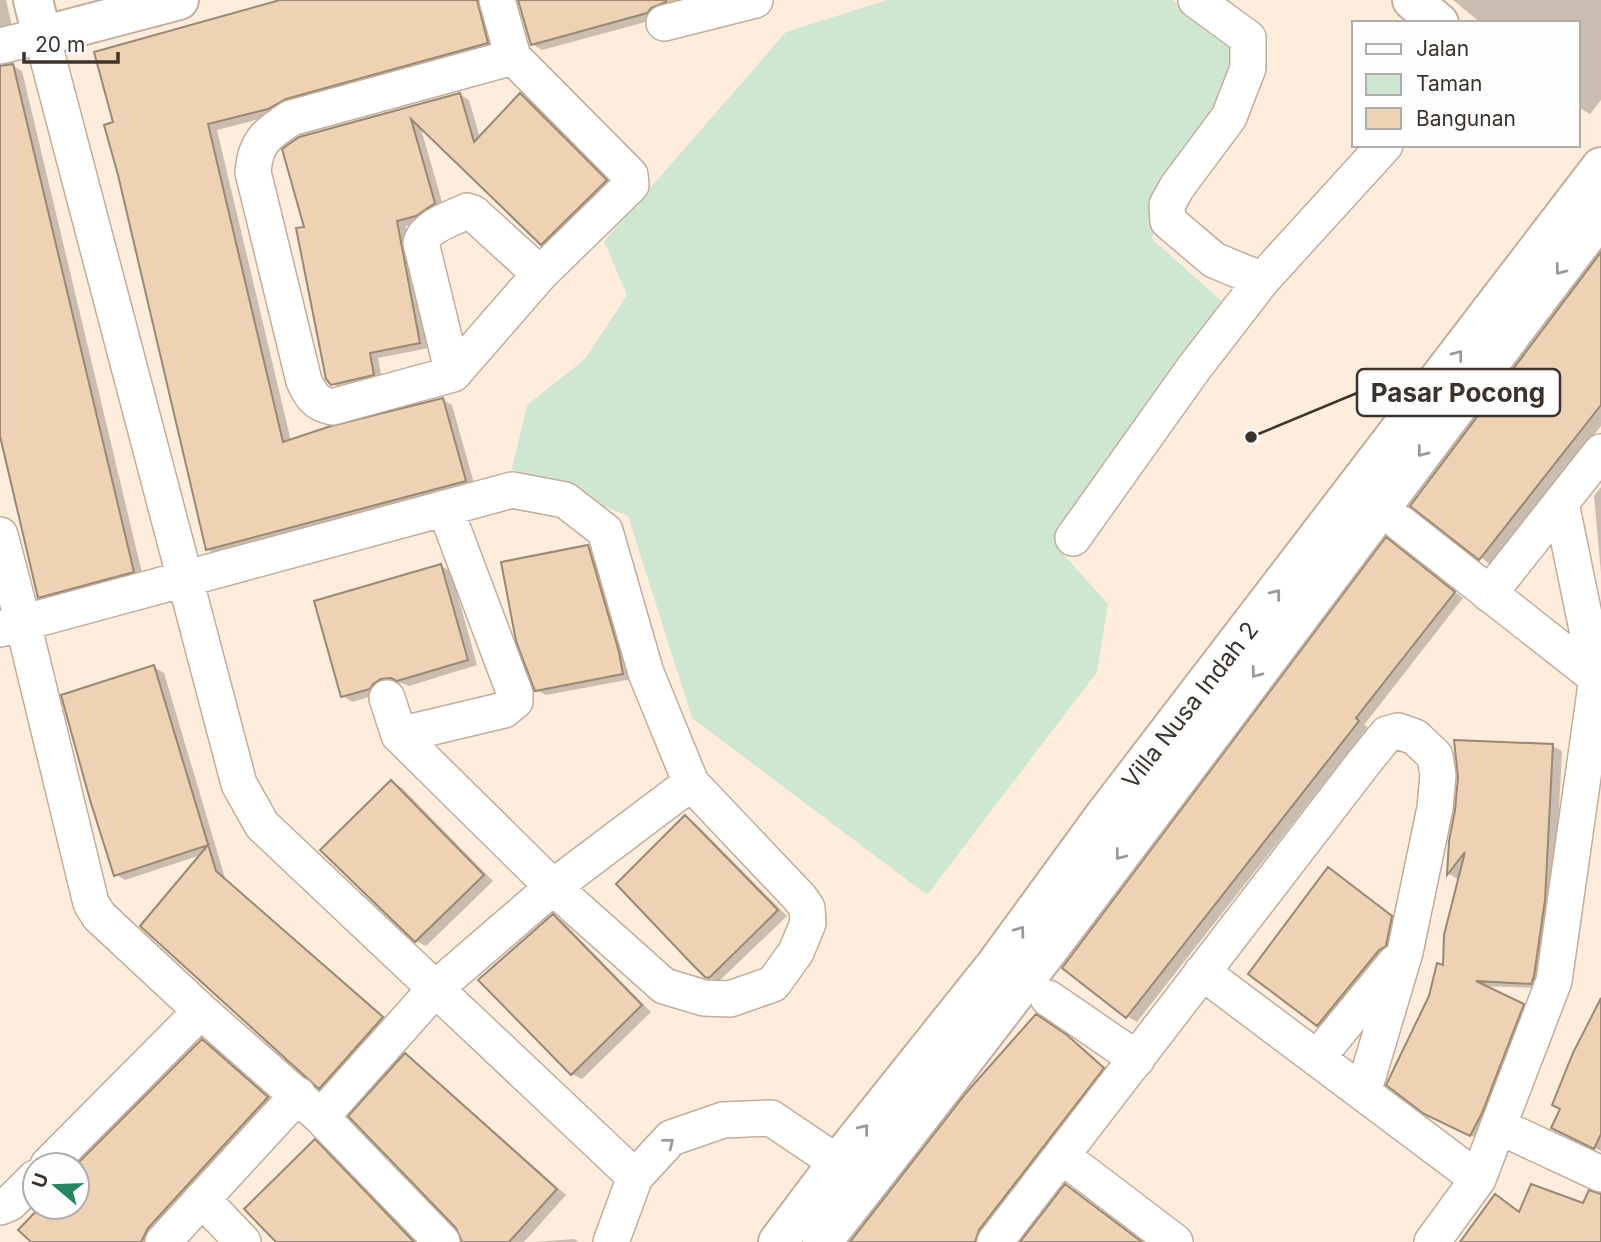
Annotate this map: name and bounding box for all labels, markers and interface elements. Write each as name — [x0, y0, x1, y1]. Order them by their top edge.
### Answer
scale bar — [24, 21, 119, 65]
legend — [1352, 21, 1580, 147]
text: 20 m — [35, 32, 85, 57]
text: Jalan — [1416, 36, 1469, 61]
text: Taman — [1416, 71, 1482, 96]
text: Bangunan — [1416, 106, 1516, 131]
one-way arrow — [1555, 263, 1568, 275]
one-way arrow — [1450, 350, 1463, 362]
callout: Pasar Pocong — [1357, 369, 1560, 416]
text: Pasar Pocong — [1371, 377, 1545, 408]
one-way arrow — [1418, 444, 1431, 456]
one-way arrow — [1267, 589, 1280, 601]
street label: Villa Nusa Indah 2 — [1116, 616, 1264, 794]
one-way arrow — [1252, 665, 1265, 678]
one-way arrow — [1116, 847, 1129, 860]
one-way arrow — [1012, 926, 1024, 939]
one-way arrow — [856, 1125, 869, 1137]
one-way arrow — [661, 1139, 673, 1152]
north arrow — [21, 1151, 91, 1221]
text: U — [27, 1170, 54, 1191]

